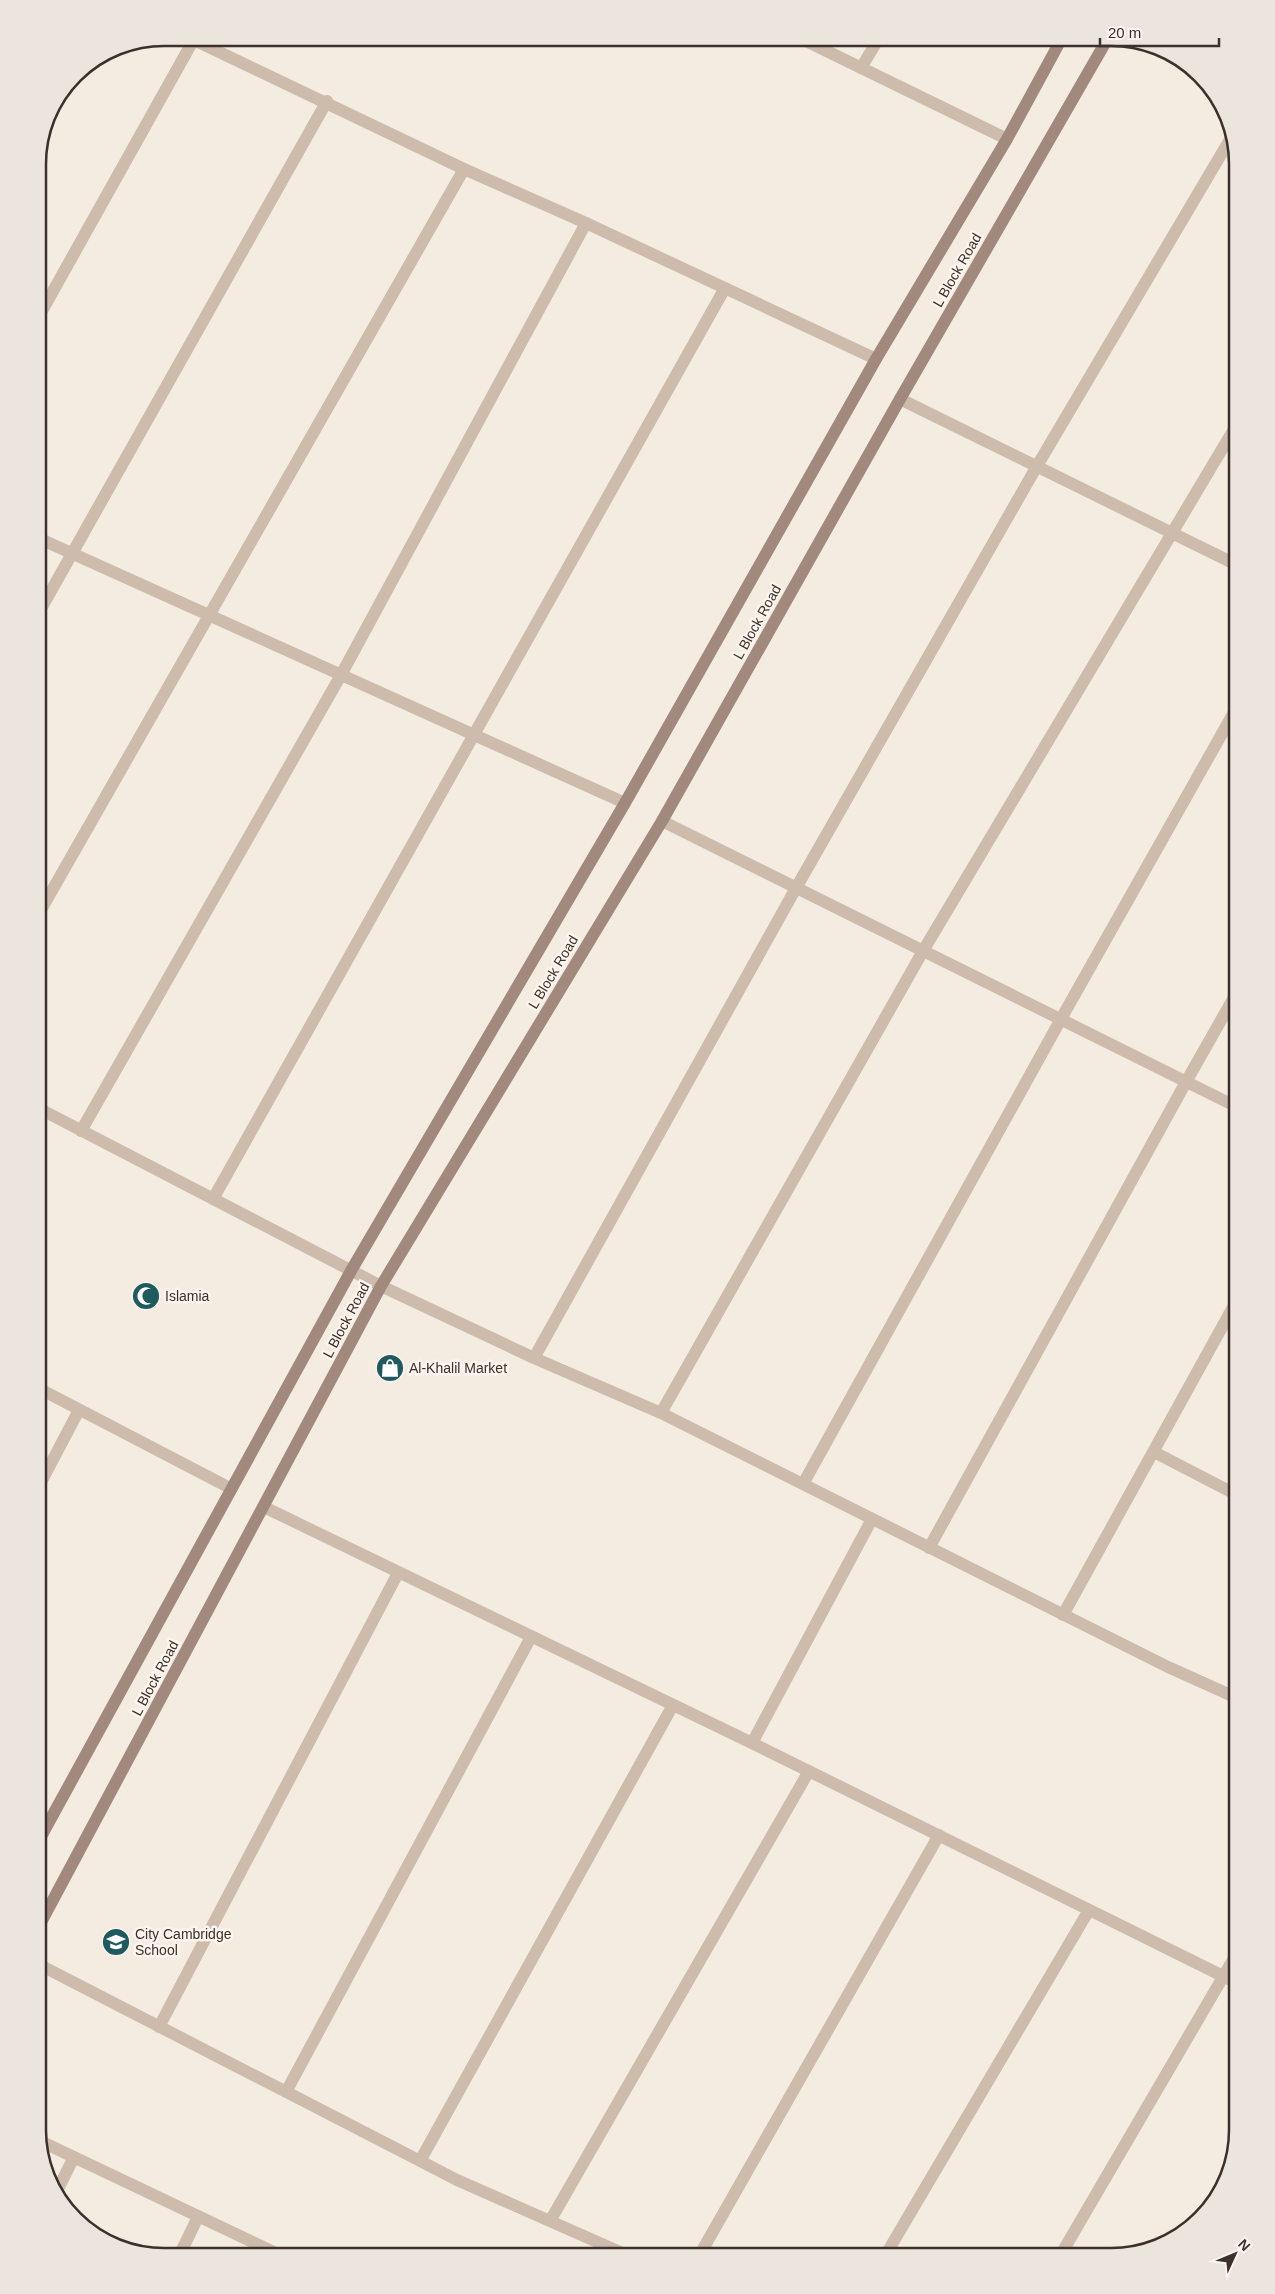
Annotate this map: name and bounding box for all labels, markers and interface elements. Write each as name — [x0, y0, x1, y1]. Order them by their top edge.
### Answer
scale bar — [1100, 15, 1219, 47]
text: 20 m — [1108, 24, 1141, 41]
street label: L Block Road — [929, 230, 985, 310]
street label: L Block Road — [730, 582, 784, 662]
street label: L Block Road — [525, 932, 581, 1012]
street label: L Block Road — [320, 1280, 372, 1360]
mosque icon: Islamia — [131, 1281, 161, 1311]
place label: Islamia — [165, 1288, 210, 1304]
shop icon: Al-Khalil Market — [375, 1353, 405, 1383]
place label: Al-Khalil Market — [409, 1360, 507, 1376]
street label: L Block Road — [129, 1638, 181, 1718]
place label: City Cambridge School — [135, 1926, 232, 1958]
school or university icon: City Cambridge School — [101, 1927, 131, 1957]
north arrow — [1210, 2229, 1260, 2279]
text: N — [1235, 2236, 1254, 2254]

